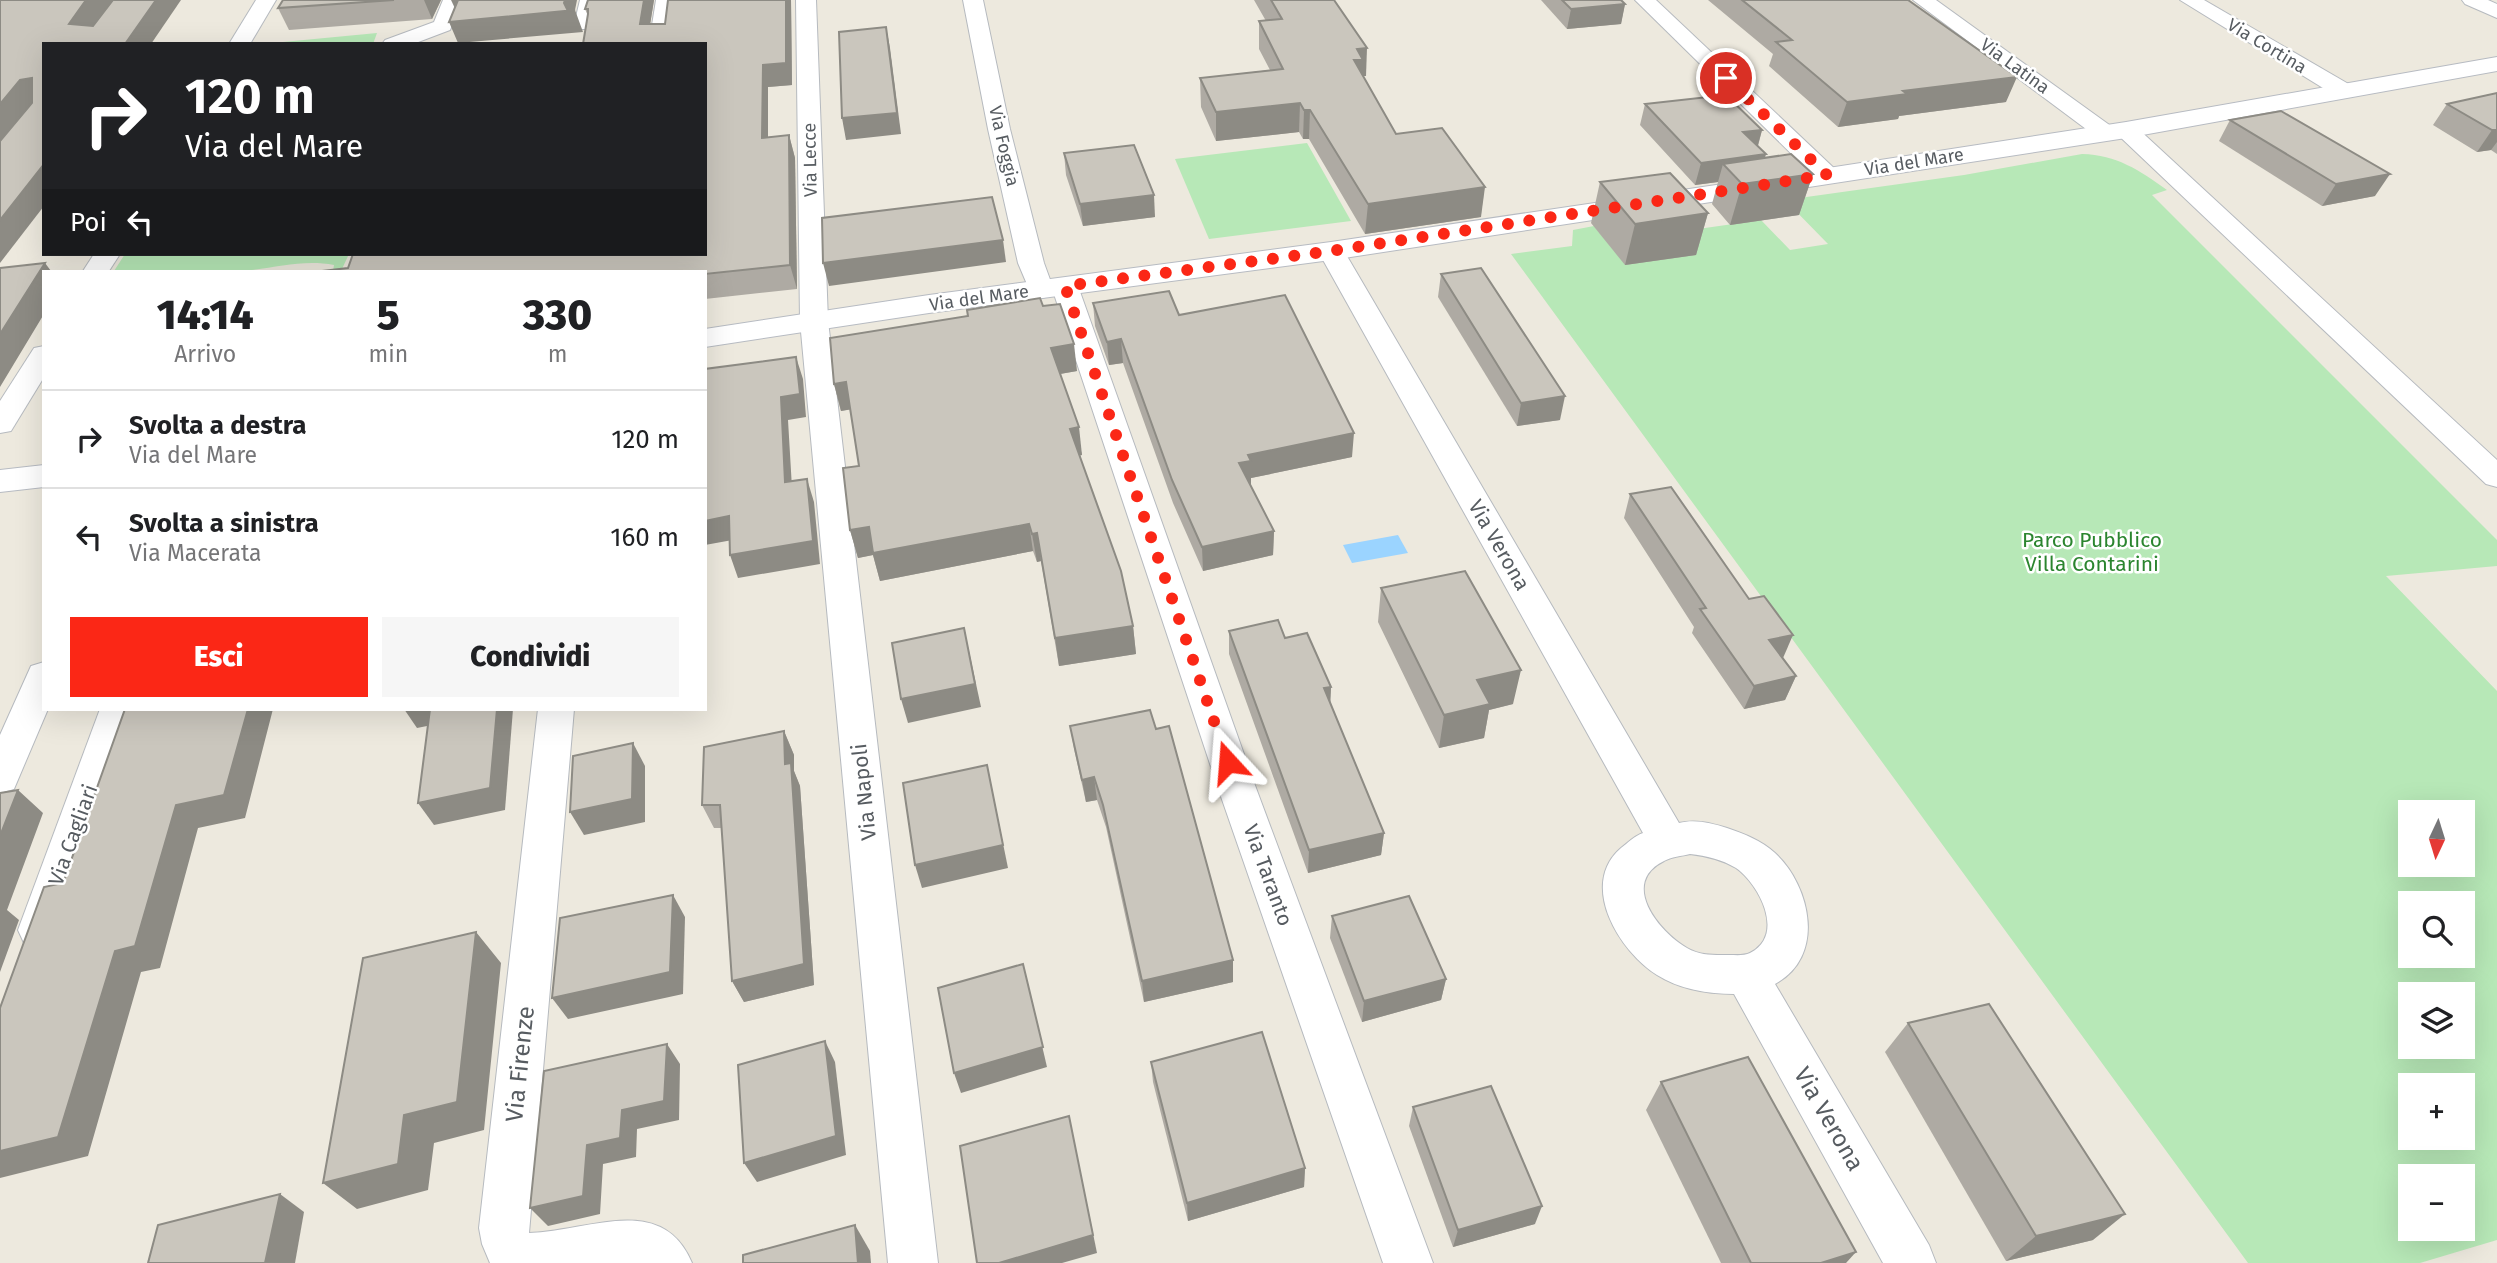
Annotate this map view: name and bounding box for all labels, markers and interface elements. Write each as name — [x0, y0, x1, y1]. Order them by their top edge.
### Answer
street label: Via Cortina — [2223, 14, 2311, 78]
street label: Via Latina — [1976, 34, 2054, 98]
pin — [1696, 48, 1756, 108]
icon: arrive — [1707, 59, 1745, 97]
text: 120 m — [185, 67, 315, 126]
icon: right — [70, 70, 161, 161]
street label: Via Foggia — [984, 104, 1024, 188]
street label: Via Lecce — [798, 123, 822, 197]
text: Via del Mare — [185, 127, 363, 165]
street label: Via del Mare — [1863, 143, 1965, 181]
icon: left — [121, 203, 159, 241]
text: Poi — [70, 207, 107, 238]
street label: Via del Mare — [928, 280, 1030, 316]
text: 14:14 — [157, 290, 254, 340]
text: 5 — [377, 290, 400, 340]
text: 330 — [523, 290, 592, 340]
text: Arrivo — [174, 340, 236, 368]
text: min — [368, 340, 408, 368]
text: m — [548, 340, 567, 368]
text: Svolta a destra — [129, 410, 307, 441]
icon: right — [70, 420, 108, 458]
text: 120 m — [611, 424, 679, 455]
text: Via del Mare — [129, 441, 257, 469]
street label: Via Verona — [1463, 495, 1535, 595]
text: Svolta a sinistra — [129, 508, 319, 539]
icon: left — [70, 518, 108, 556]
text: 160 m — [610, 522, 679, 553]
park label: Parco Pubblico Villa Contarini — [2022, 527, 2162, 577]
text: Via Macerata — [129, 539, 262, 567]
button: Esci — [70, 617, 368, 697]
button: Condividi — [382, 617, 679, 697]
position arrow — [1191, 725, 1265, 799]
street label: Via Napoli — [846, 742, 882, 842]
street label: Via Cagliari — [43, 781, 103, 889]
north arrow — [2398, 800, 2474, 877]
map controls — [2398, 800, 2475, 1241]
street label: Via Taranto — [1238, 821, 1298, 929]
button: search — [2398, 891, 2475, 968]
button: layers — [2398, 982, 2475, 1059]
street label: Via Firenze — [500, 1005, 540, 1123]
street label: Via Verona — [1788, 1062, 1870, 1176]
button: + — [2398, 1073, 2475, 1150]
button: − — [2398, 1164, 2475, 1241]

